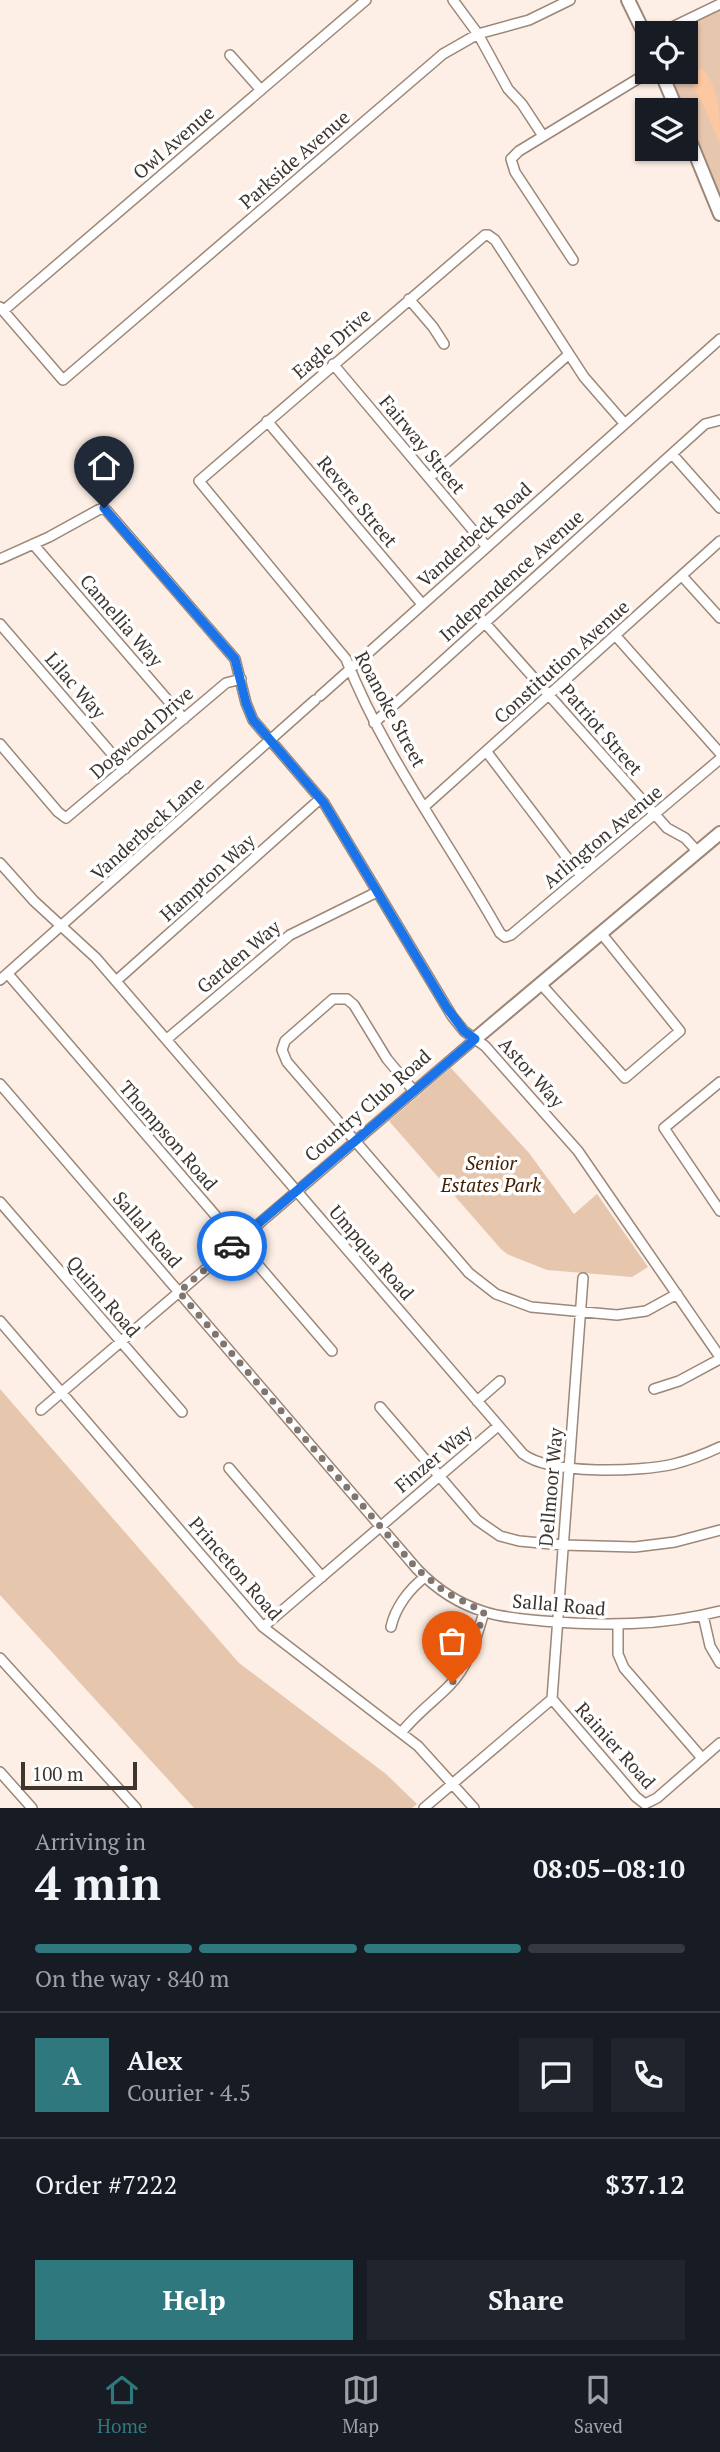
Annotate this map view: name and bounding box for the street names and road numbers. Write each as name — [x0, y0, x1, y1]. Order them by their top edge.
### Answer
street label: Owl Avenue — [127, 100, 219, 184]
street label: Parkside Avenue — [234, 104, 354, 214]
street label: Eagle Drive — [287, 302, 375, 384]
street label: Fairway Street — [374, 389, 472, 499]
street label: Revere Street — [312, 450, 404, 552]
street label: Vanderbeck Road — [412, 476, 537, 592]
street label: Independence Avenue — [434, 504, 588, 646]
street label: Camellia Way — [75, 568, 169, 672]
street label: Constitution Avenue — [488, 594, 634, 728]
street label: Lilac Way — [40, 646, 112, 724]
street label: Roanoke Street — [350, 647, 432, 771]
street label: Patriot Street — [555, 678, 649, 780]
street label: Dogwood Drive — [84, 680, 198, 784]
street label: Vanderbeck Lane — [85, 771, 209, 885]
street label: Arlington Avenue — [537, 779, 667, 893]
street label: Hampton Way — [154, 827, 260, 926]
street label: Garden Way — [191, 913, 285, 998]
street label: Astor Way — [494, 1032, 570, 1113]
street label: Country Club Road — [299, 1043, 436, 1167]
street label: Thompson Road — [114, 1075, 224, 1195]
street label: Sallal Road — [108, 1185, 188, 1273]
street label: Umpqua Road — [324, 1199, 420, 1305]
street label: Quinn Road — [62, 1250, 147, 1342]
street label: Finzer Way — [389, 1418, 477, 1498]
street label: Dellmoor Way — [532, 1426, 568, 1548]
street label: Princeton Road — [184, 1511, 288, 1625]
street label: Sallal Road — [511, 1587, 607, 1621]
street label: Rainier Road — [570, 1696, 662, 1794]

